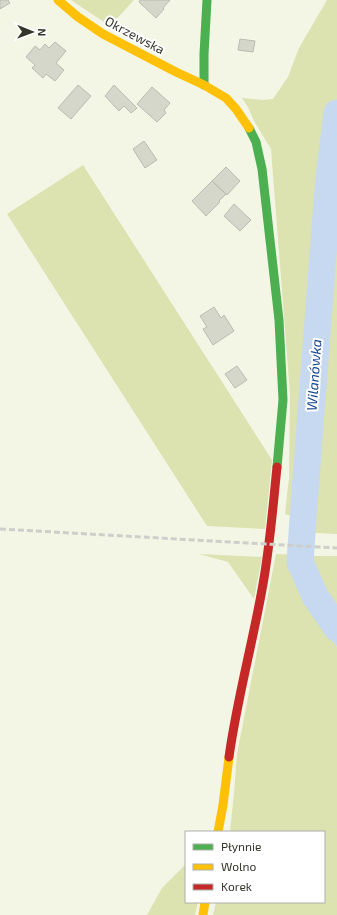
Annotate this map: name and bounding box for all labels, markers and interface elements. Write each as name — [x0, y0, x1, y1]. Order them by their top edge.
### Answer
north arrow — [12, 12, 52, 52]
street label: Okrzewska — [102, 13, 168, 57]
text: N — [36, 28, 49, 36]
water label: Wilanówka — [303, 339, 324, 411]
legend — [185, 831, 325, 903]
text: Płynnie — [221, 839, 261, 853]
text: Wolno — [221, 859, 257, 873]
text: Korek — [221, 879, 252, 893]

